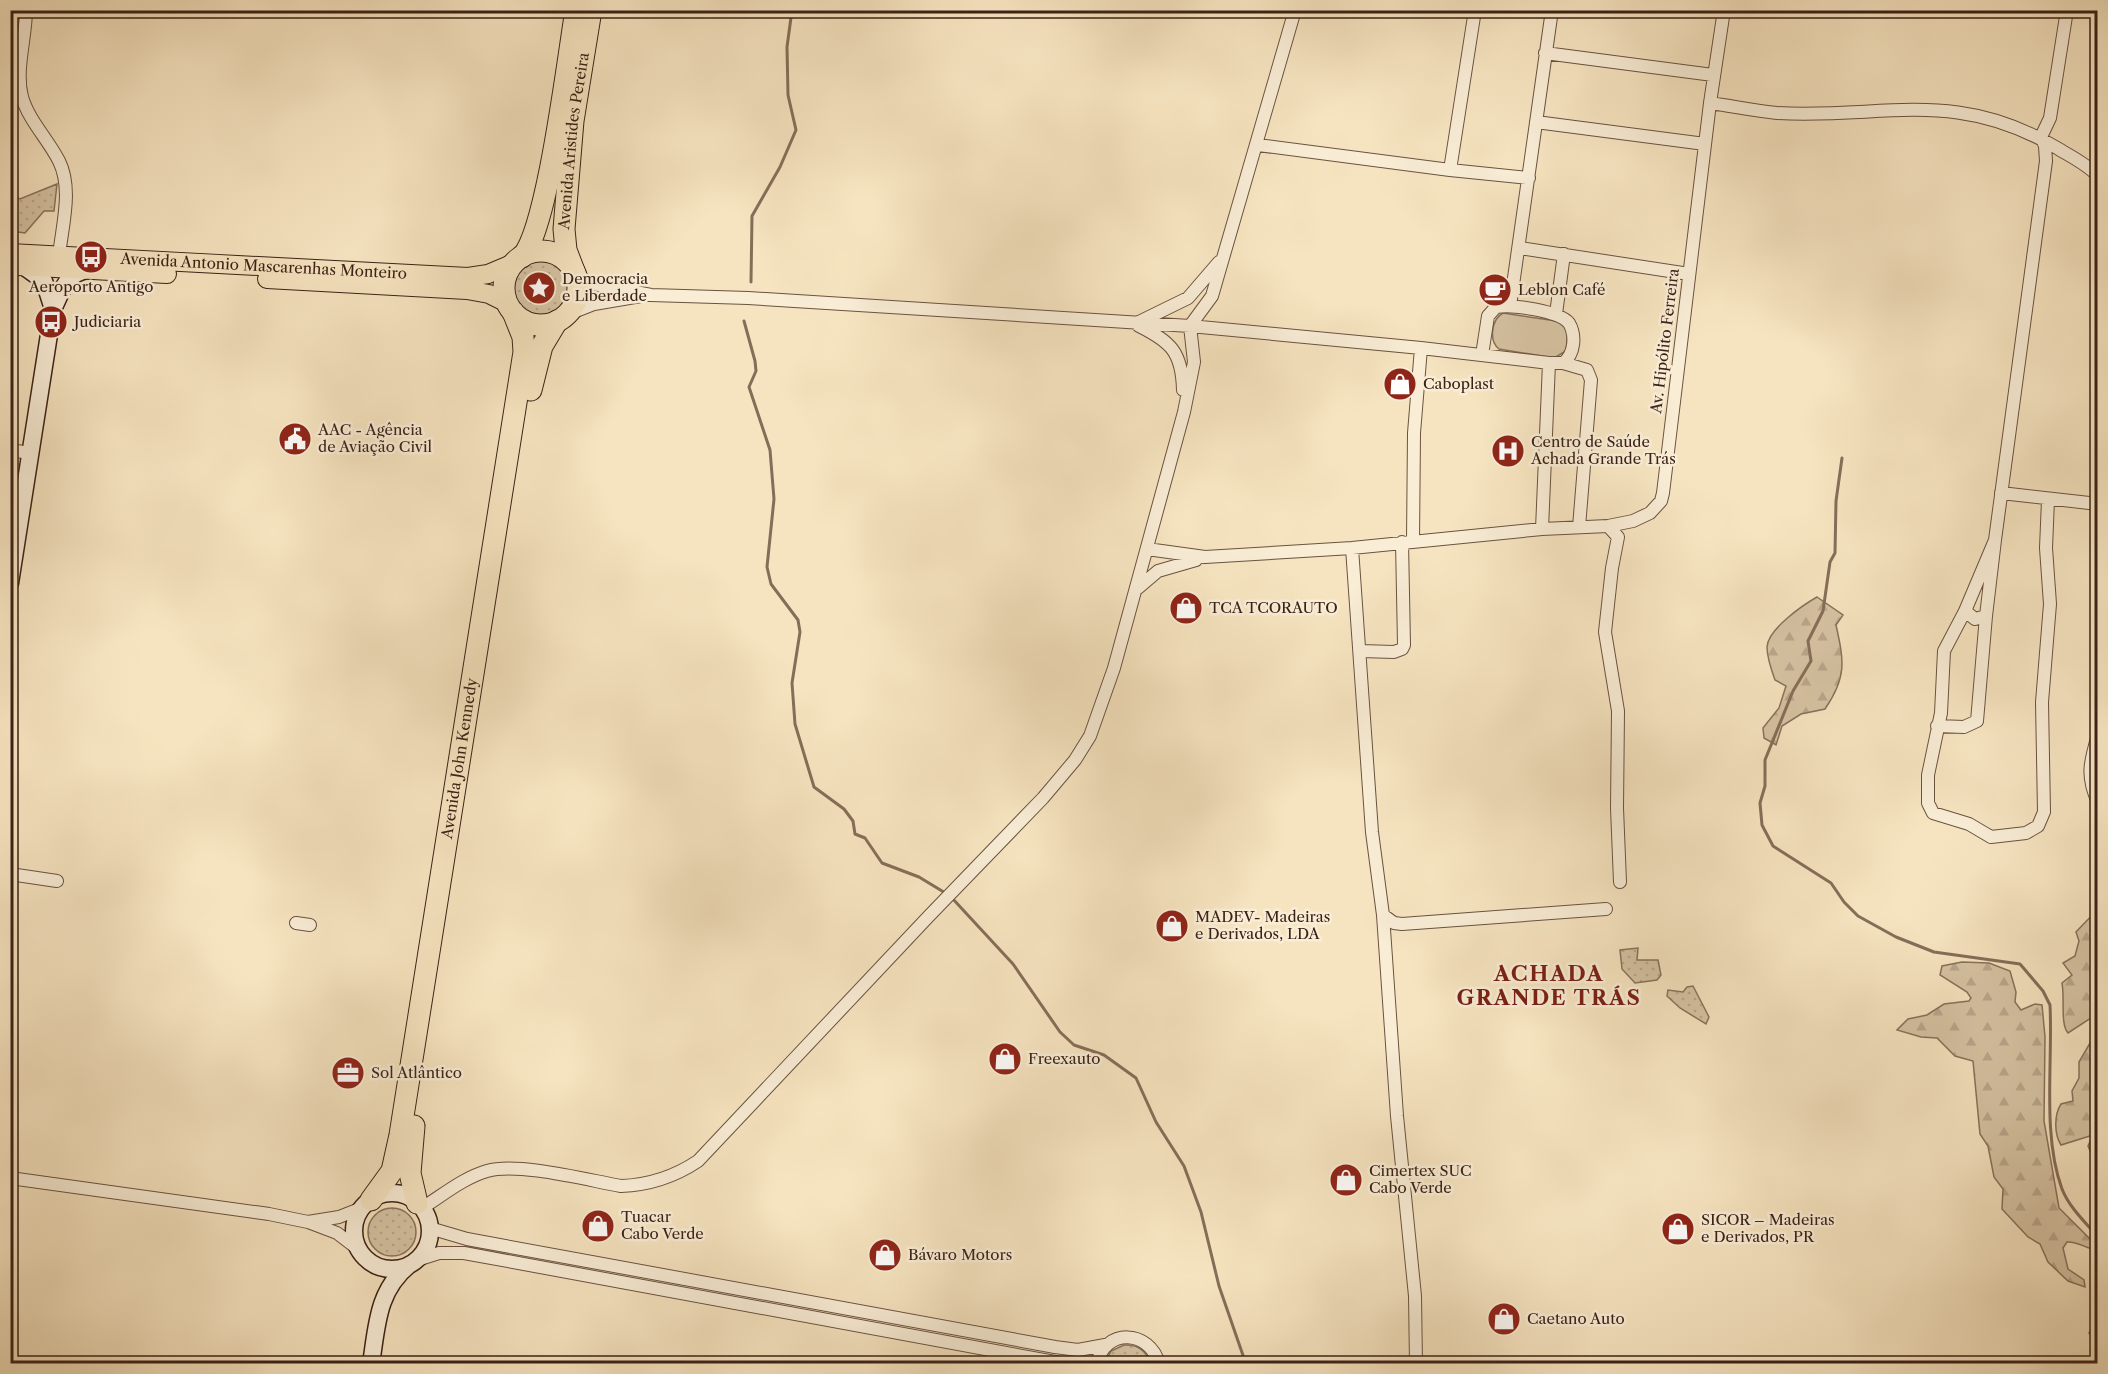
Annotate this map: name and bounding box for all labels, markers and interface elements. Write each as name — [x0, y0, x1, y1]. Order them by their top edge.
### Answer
street label: Avenida Aristides Pereira — [554, 51, 593, 231]
bus stop icon: Aeroporto Antigo — [73, 239, 109, 275]
street label: Avenida Antonio Mascarenhas Monteiro — [119, 249, 407, 283]
street label: Av. Hipólito Ferreira — [1646, 267, 1683, 415]
place label: Democracia e Liberdade — [562, 269, 648, 305]
place icon: Democracia e Liberdade — [521, 270, 557, 306]
cafe icon: Leblon Café — [1477, 272, 1513, 308]
place label: Aeroporto Antigo — [28, 277, 153, 296]
place label: Leblon Café — [1518, 280, 1605, 299]
bus stop icon: Judiciaria — [33, 304, 69, 340]
place label: Judiciaria — [72, 312, 141, 331]
shop icon: Caboplast — [1382, 366, 1418, 402]
place label: Caboplast — [1423, 374, 1495, 393]
place label: AAC - Agência de Aviação Civil — [317, 420, 432, 456]
public building icon: AAC - Agência de Aviação Civil — [277, 421, 313, 457]
place label: Centro de Saúde Achada Grande Trás — [1530, 432, 1676, 468]
hospital icon: Centro de Saúde Achada Grande Trás — [1490, 433, 1526, 469]
shop icon: TCA TCORAUTO — [1168, 590, 1204, 626]
place label: TCA TCORAUTO — [1209, 598, 1338, 617]
street label: Avenida John Kennedy — [437, 676, 481, 841]
place label: MADEV- Madeiras e Derivados, LDA — [1195, 907, 1330, 943]
shop icon: MADEV- Madeiras e Derivados, LDA — [1154, 908, 1190, 944]
district label: ACHADA GRANDE TRÁS — [1457, 961, 1641, 1010]
shop icon: Freexauto — [987, 1041, 1023, 1077]
place label: Freexauto — [1028, 1049, 1100, 1068]
office icon: Sol Atlântico — [330, 1055, 366, 1091]
place label: Sol Atlântico — [371, 1063, 462, 1082]
place label: Cimertex SUC Cabo Verde — [1369, 1161, 1471, 1197]
shop icon: Cimertex SUC Cabo Verde — [1328, 1162, 1364, 1198]
place label: Tuacar Cabo Verde — [621, 1207, 704, 1243]
shop icon: Tuacar Cabo Verde — [580, 1208, 616, 1244]
place label: SICOR – Madeiras e Derivados, PR — [1701, 1210, 1835, 1246]
shop icon: SICOR – Madeiras e Derivados, PR — [1660, 1211, 1696, 1247]
shop icon: Bávaro Motors — [867, 1237, 903, 1273]
place label: Bávaro Motors — [908, 1245, 1012, 1264]
shop icon: Caetano Auto — [1486, 1301, 1522, 1337]
place label: Caetano Auto — [1527, 1309, 1625, 1328]

